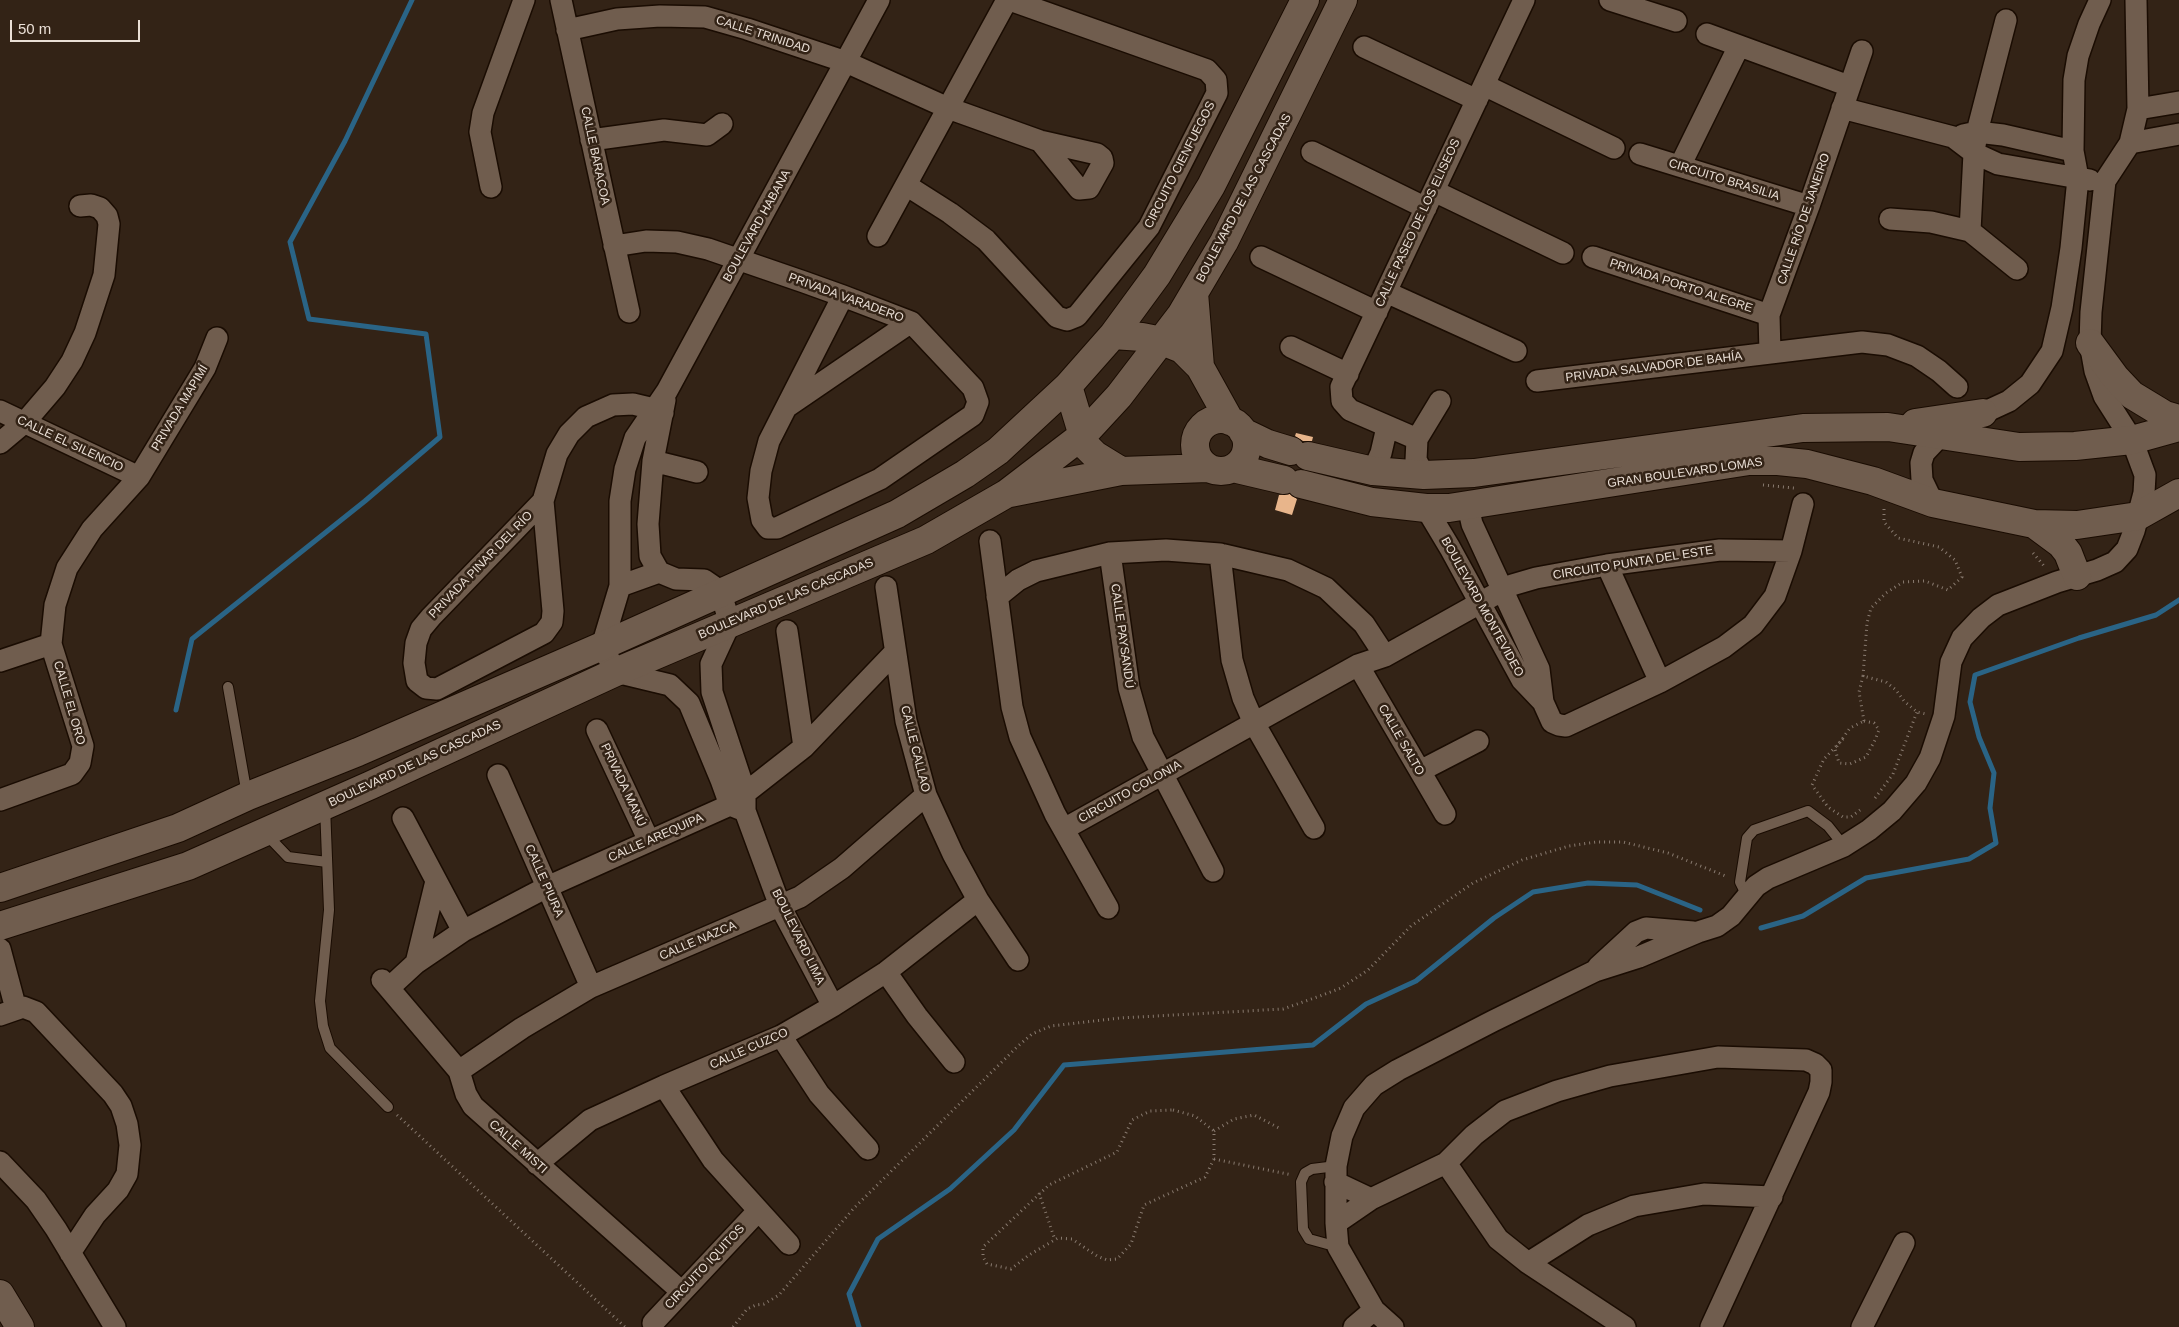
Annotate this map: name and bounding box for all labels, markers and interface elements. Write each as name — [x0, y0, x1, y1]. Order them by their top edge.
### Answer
scale bar — [12, 10, 142, 42]
street label: CALLE TRINIDAD — [714, 13, 812, 57]
text: 50 m — [18, 20, 51, 37]
street label: CIRCUITO CIENFUEGOS — [1142, 99, 1218, 231]
street label: CALLE BARACOA — [578, 106, 612, 206]
street label: BOULEVARD DE LAS CASCADAS — [1193, 111, 1295, 285]
street label: CALLE PASEO DE LOS ELISEOS — [1373, 137, 1463, 309]
street label: CALLE RÍO DE JANEIRO — [1775, 151, 1833, 287]
street label: CIRCUITO BRASILIA — [1667, 156, 1781, 204]
street label: BOULEVARD HABANA — [720, 167, 794, 285]
street label: PRIVADA PORTO ALEGRE — [1608, 256, 1754, 316]
street label: PRIVADA VARADERO — [786, 270, 906, 326]
street label: PRIVADA SALVADOR DE BAHÍA — [1565, 349, 1743, 385]
street label: PRIVADA MAPIMÍ — [149, 362, 211, 454]
street label: CALLE EL SILENCIO — [15, 413, 125, 475]
street label: GRAN BOULEVARD LOMAS — [1607, 455, 1763, 491]
street label: PRIVADA PINAR DEL RÍO — [426, 509, 536, 621]
street label: BOULEVARD MONTEVIDEO — [1438, 535, 1526, 679]
street label: CIRCUITO PUNTA DEL ESTE — [1552, 543, 1714, 583]
street label: BOULEVARD DE LAS CASCADAS — [696, 556, 876, 642]
street label: CALLE PAYSANDÚ — [1108, 583, 1136, 689]
street label: CALLE EL ORO — [50, 659, 88, 747]
street label: CALLE SALTO — [1375, 702, 1427, 778]
street label: CALLE CALLAO — [897, 704, 933, 794]
street label: BOULEVARD DE LAS CASCADAS — [327, 718, 503, 810]
street label: PRIVADA MANÚ — [597, 741, 649, 829]
street label: CIRCUITO COLONIA — [1076, 758, 1184, 826]
street label: CALLE AREQUIPA — [606, 811, 706, 865]
street label: CALLE PIURA — [522, 842, 566, 920]
street label: BOULEVARD LIMA — [769, 887, 827, 987]
street label: CALLE NAZCA — [657, 918, 739, 964]
street label: CALLE CUZCO — [708, 1025, 790, 1073]
street label: CALLE MISTI — [486, 1117, 550, 1177]
street label: CIRCUITO IQUITOS — [662, 1222, 748, 1312]

